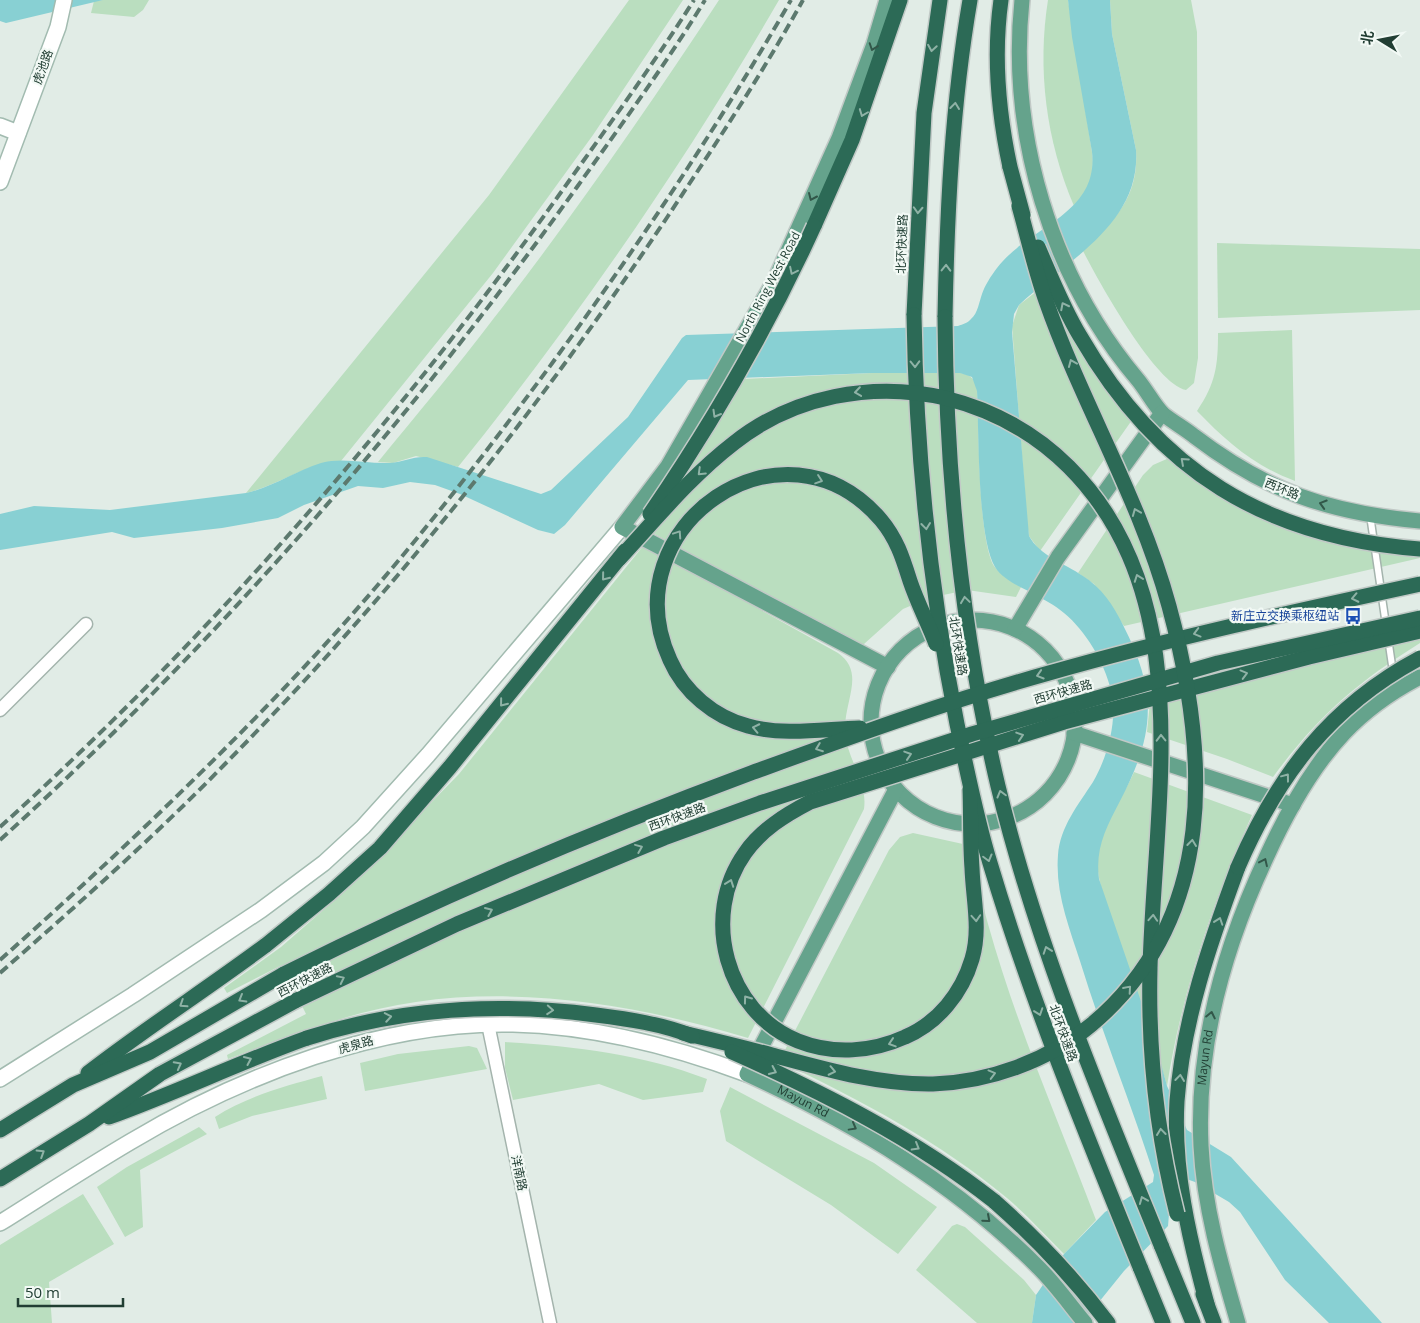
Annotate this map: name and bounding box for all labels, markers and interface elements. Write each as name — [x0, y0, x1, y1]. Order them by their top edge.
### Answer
north arrow — [1355, 15, 1405, 65]
text: 北 — [1356, 29, 1377, 46]
one-way arrow — [869, 42, 879, 50]
one-way arrow — [927, 44, 938, 52]
street label: 虎池路 — [28, 47, 57, 87]
one-way arrow — [949, 102, 960, 110]
one-way arrow — [859, 108, 869, 116]
one-way arrow — [808, 192, 819, 201]
one-way arrow — [913, 206, 923, 214]
street label: 北环快速路 — [892, 214, 911, 274]
street label: North Ring West Road — [731, 229, 804, 345]
one-way arrow — [941, 264, 951, 272]
one-way arrow — [789, 265, 799, 274]
one-way arrow — [1060, 302, 1070, 311]
one-way arrow — [1067, 359, 1078, 368]
one-way arrow — [910, 360, 920, 368]
one-way arrow — [854, 387, 862, 397]
one-way arrow — [712, 408, 722, 417]
one-way arrow — [1181, 458, 1190, 467]
one-way arrow — [697, 467, 706, 476]
one-way arrow — [815, 474, 823, 484]
street label: 西环路 — [1262, 474, 1302, 503]
one-way arrow — [1319, 499, 1328, 509]
one-way arrow — [1132, 508, 1142, 517]
one-way arrow — [920, 523, 931, 531]
one-way arrow — [672, 530, 681, 539]
one-way arrow — [603, 571, 611, 580]
one-way arrow — [1134, 574, 1144, 583]
one-way arrow — [1351, 592, 1360, 602]
one-way arrow — [960, 596, 971, 604]
bus stop icon: 新庄立交换乘枢纽站 — [1343, 606, 1363, 626]
place label: 新庄立交换乘枢纽站 — [1231, 607, 1339, 624]
street label: 北环快速路 — [945, 615, 972, 677]
one-way arrow — [1192, 627, 1201, 638]
one-way arrow — [1240, 669, 1248, 680]
one-way arrow — [1036, 670, 1044, 680]
street label: 西环快速路 — [1032, 675, 1094, 708]
one-way arrow — [500, 697, 508, 706]
one-way arrow — [752, 723, 760, 734]
one-way arrow — [1015, 732, 1024, 742]
one-way arrow — [1156, 734, 1166, 742]
one-way arrow — [815, 742, 824, 752]
one-way arrow — [903, 751, 912, 761]
one-way arrow — [1279, 774, 1289, 783]
one-way arrow — [996, 791, 1006, 799]
street label: 西环快速路 — [646, 798, 708, 835]
one-way arrow — [1186, 838, 1197, 846]
one-way arrow — [634, 844, 643, 854]
one-way arrow — [983, 853, 993, 861]
one-way arrow — [1258, 858, 1268, 867]
one-way arrow — [724, 879, 734, 888]
one-way arrow — [484, 906, 493, 917]
one-way arrow — [970, 914, 981, 922]
one-way arrow — [1147, 914, 1158, 922]
one-way arrow — [1213, 917, 1223, 925]
one-way arrow — [1043, 946, 1053, 955]
street label: 西环快速路 — [274, 958, 335, 1001]
one-way arrow — [336, 975, 345, 985]
one-way arrow — [1122, 986, 1131, 995]
one-way arrow — [238, 992, 247, 1002]
one-way arrow — [744, 995, 753, 1005]
one-way arrow — [179, 998, 189, 1007]
street label: 北环快速路 — [1045, 1002, 1082, 1064]
one-way arrow — [546, 1004, 554, 1015]
one-way arrow — [1033, 1007, 1043, 1016]
one-way arrow — [1205, 1011, 1216, 1020]
one-way arrow — [384, 1012, 392, 1022]
street label: Mayun Rd — [1193, 1028, 1217, 1086]
street label: 虎泉路 — [336, 1031, 376, 1058]
one-way arrow — [888, 1037, 896, 1047]
one-way arrow — [243, 1056, 252, 1067]
one-way arrow — [172, 1061, 181, 1071]
one-way arrow — [768, 1064, 777, 1075]
one-way arrow — [827, 1065, 836, 1076]
one-way arrow — [988, 1070, 996, 1080]
one-way arrow — [1174, 1074, 1185, 1082]
street label: Mayun Rd — [775, 1081, 832, 1121]
one-way arrow — [848, 1121, 857, 1131]
one-way arrow — [1156, 1128, 1167, 1136]
one-way arrow — [911, 1140, 920, 1150]
one-way arrow — [36, 1150, 45, 1160]
street label: 洋南路 — [507, 1154, 532, 1192]
one-way arrow — [1138, 1196, 1149, 1205]
one-way arrow — [981, 1214, 990, 1223]
scale bar — [18, 1276, 122, 1308]
text: 50 m — [25, 1282, 60, 1302]

